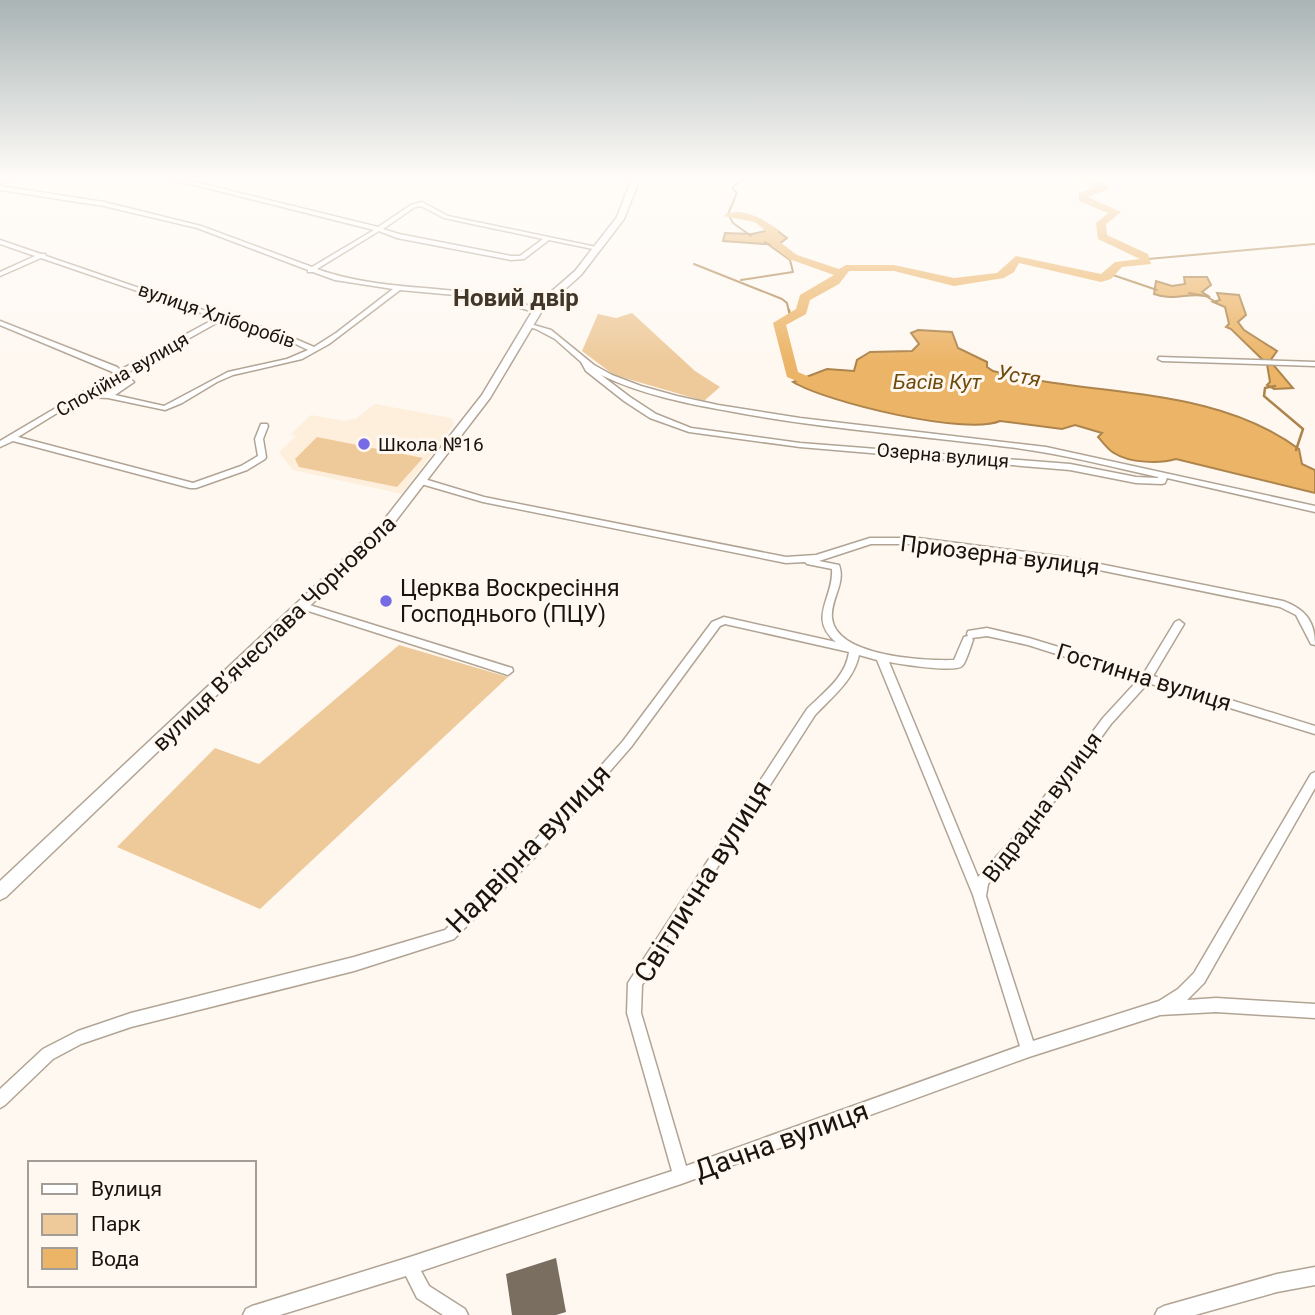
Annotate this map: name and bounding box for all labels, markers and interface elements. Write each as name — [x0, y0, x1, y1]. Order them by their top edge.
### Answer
street label: вулиця Хліборобів — [135, 278, 298, 353]
district label: Новий двір — [453, 284, 579, 312]
street label: Спокійна вулиця — [52, 327, 193, 422]
water label: Устя — [995, 360, 1043, 392]
water label: Басів Кут — [893, 370, 982, 394]
place label: Школа №16 — [378, 433, 484, 456]
marker: Школа №16 — [356, 436, 372, 452]
street label: Озерна вулиця — [876, 438, 1010, 473]
street label: вулиця Вʼячеслава Чорновола — [147, 510, 402, 757]
street label: Приозерна вулиця — [899, 530, 1101, 581]
place label: Церква Воскресіння Господнього (ПЦУ) — [400, 575, 620, 628]
marker: Церква Воскресіння Господнього (ПЦУ) — [378, 593, 394, 609]
street label: Гостинна вулиця — [1053, 638, 1235, 717]
street label: Відрадна вулиця — [977, 727, 1108, 888]
street label: Надвірна вулиця — [439, 757, 617, 940]
street label: Світлична вулиця — [627, 774, 778, 989]
street label: Дачна вулиця — [690, 1094, 873, 1187]
legend — [28, 1161, 256, 1287]
text: Вулиця — [91, 1177, 162, 1201]
text: Парк — [91, 1212, 141, 1236]
text: Вода — [91, 1247, 139, 1271]

